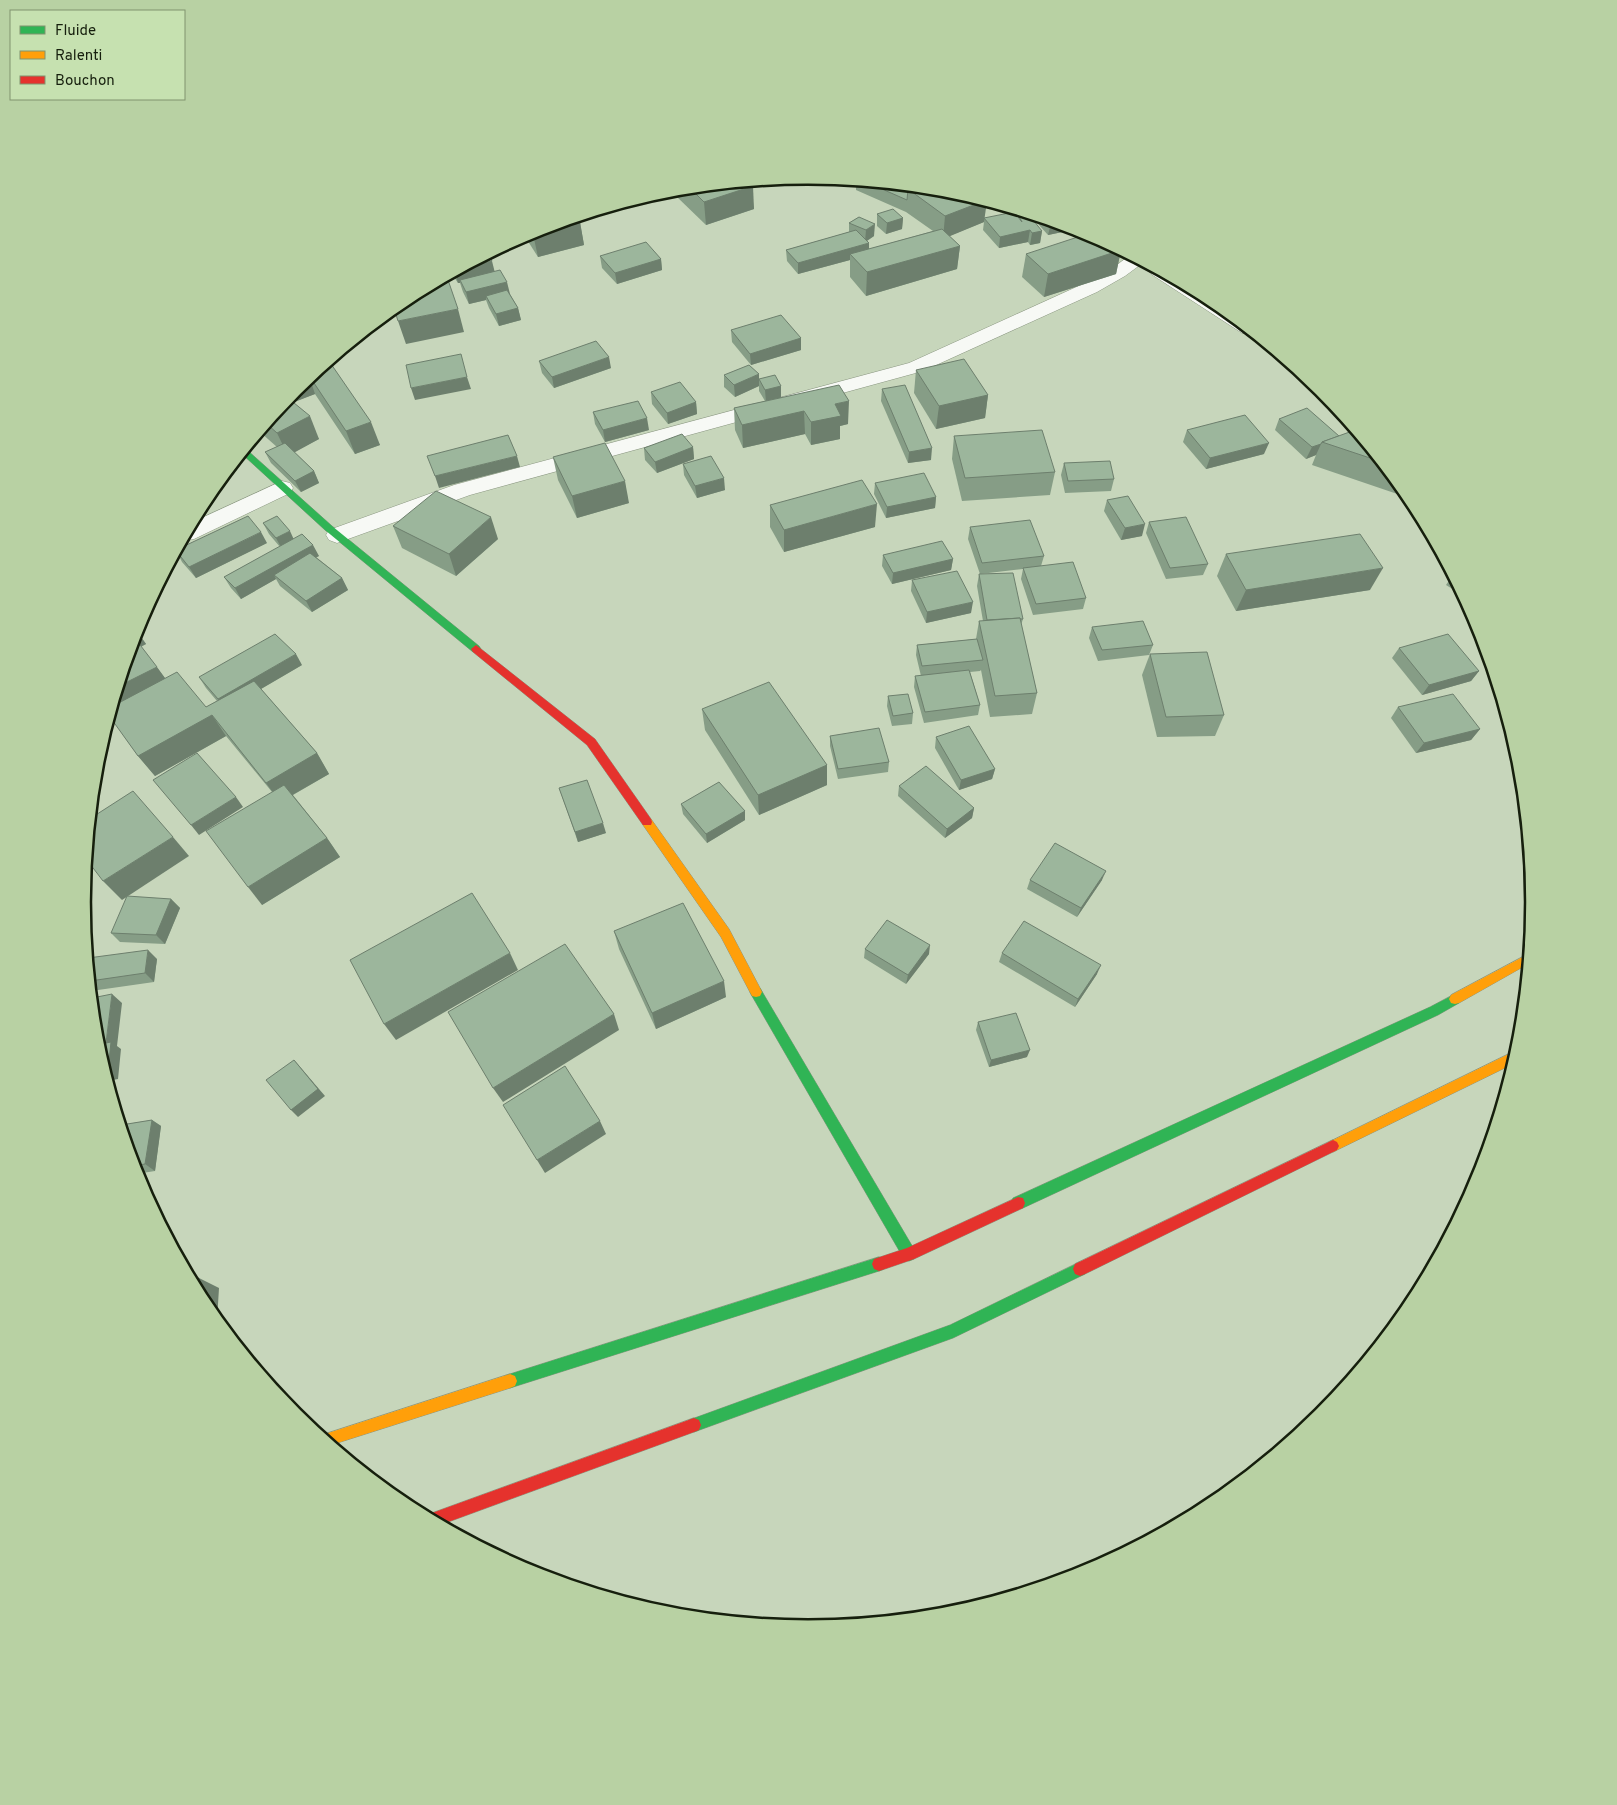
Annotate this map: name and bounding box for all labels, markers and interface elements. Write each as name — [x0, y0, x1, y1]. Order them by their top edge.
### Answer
legend — [10, 10, 185, 100]
text: Fluide — [55, 22, 96, 41]
text: Ralenti — [55, 47, 102, 66]
text: Bouchon — [55, 72, 115, 91]

